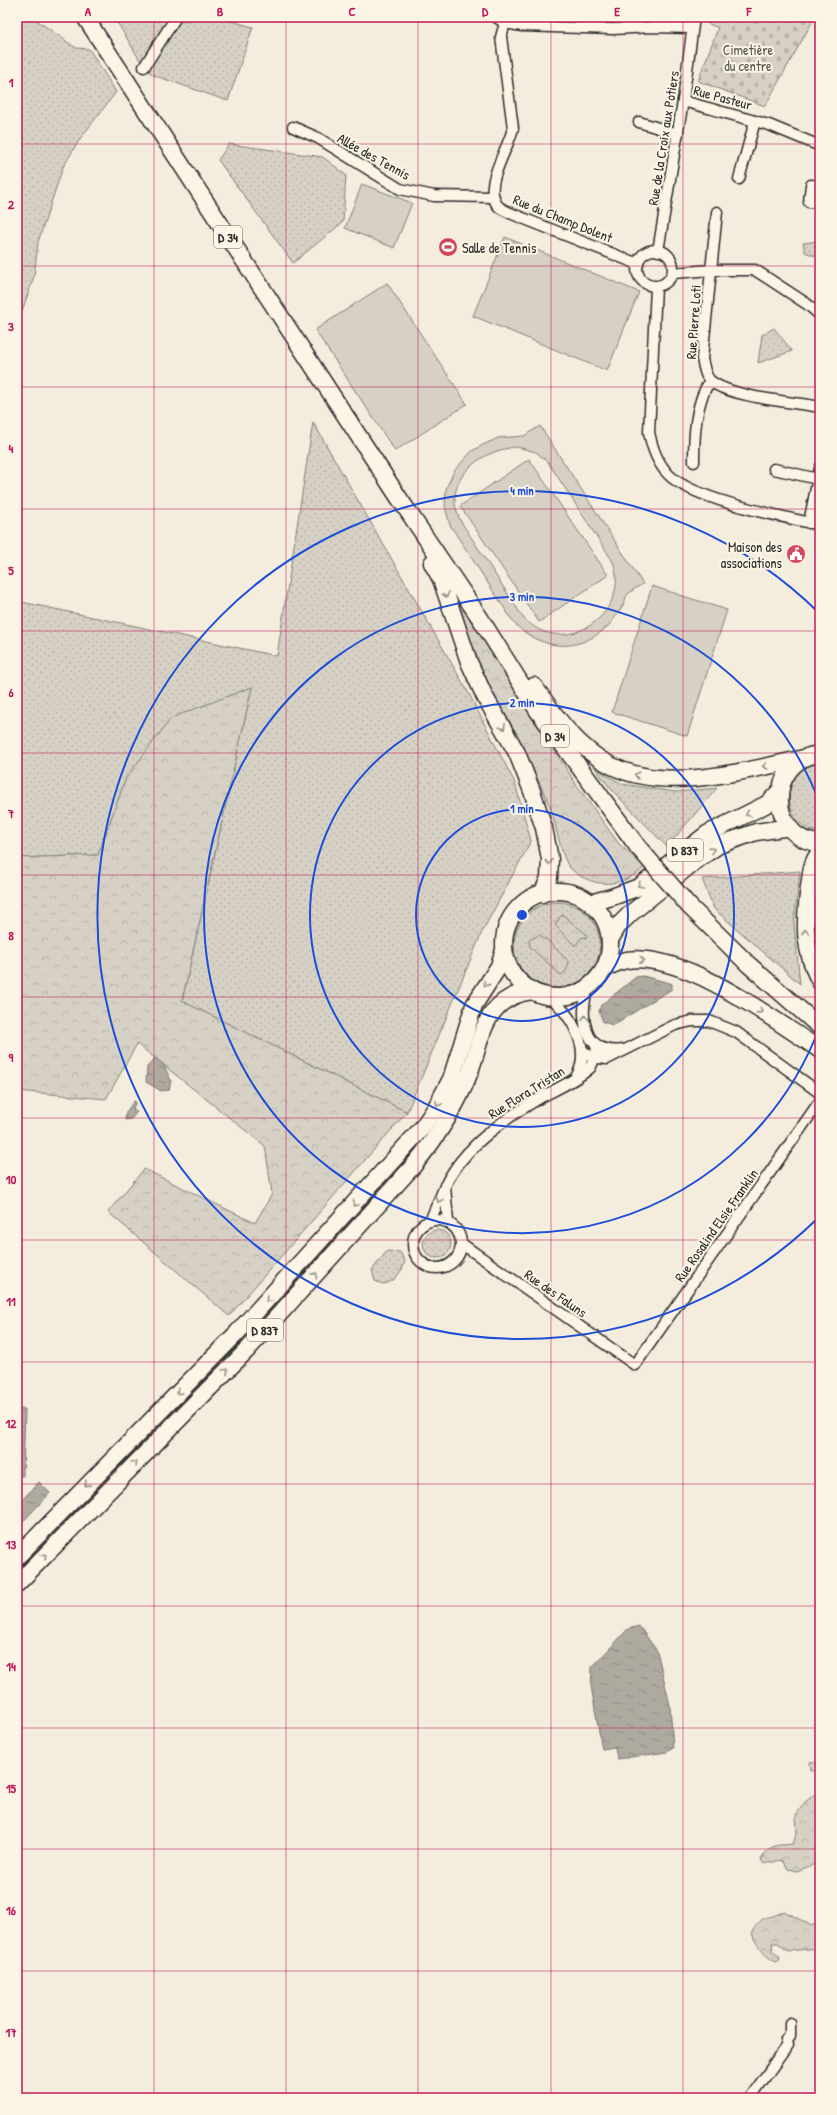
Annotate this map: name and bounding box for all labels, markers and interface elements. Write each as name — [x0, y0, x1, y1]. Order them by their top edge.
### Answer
text: A — [85, 2, 92, 20]
text: B — [217, 2, 224, 20]
text: C — [348, 2, 356, 20]
text: D — [482, 2, 489, 20]
text: E — [614, 2, 620, 20]
text: F — [746, 2, 753, 20]
park label: Cimetière du centre — [723, 40, 774, 75]
street label: Rue de la Croix aux Potiers — [643, 69, 683, 207]
text: 1 — [9, 73, 14, 91]
street label: Rue Pasteur — [692, 80, 755, 114]
street label: Allée des Tennis — [334, 128, 414, 184]
street label: Rue du Champ Dolent — [510, 189, 616, 248]
text: 2 — [8, 195, 15, 213]
road number: D 34 — [214, 226, 242, 248]
sports icon: Salle de Tennis — [437, 236, 459, 258]
place label: Salle de Tennis — [462, 238, 536, 257]
street label: Rue Pierre Loti — [681, 284, 705, 360]
text: 3 — [8, 317, 14, 335]
text: 4 — [9, 439, 14, 457]
text: 4 min — [510, 482, 534, 499]
place label: Maison des associations — [721, 537, 782, 572]
public building icon: Maison des associations — [785, 543, 807, 565]
text: 5 — [8, 561, 14, 579]
text: 3 min — [510, 588, 535, 605]
one-way arrow — [442, 592, 450, 599]
text: 6 — [8, 683, 14, 701]
text: 2 min — [510, 694, 535, 711]
one-way arrow — [498, 723, 505, 730]
road number: D 34 — [541, 725, 569, 747]
one-way arrow — [762, 762, 769, 770]
one-way arrow — [634, 771, 641, 780]
text: 1 min — [510, 800, 534, 817]
text: 7 — [7, 804, 15, 822]
one-way arrow — [744, 809, 751, 817]
road number: D 837 — [667, 839, 703, 861]
one-way arrow — [707, 848, 714, 855]
one-way arrow — [545, 859, 554, 865]
one-way arrow — [637, 881, 644, 888]
centre of rings — [515, 908, 529, 922]
text: 8 — [8, 926, 14, 944]
one-way arrow — [801, 929, 810, 935]
one-way arrow — [639, 956, 645, 965]
one-way arrow — [483, 980, 491, 987]
one-way arrow — [756, 1006, 763, 1014]
one-way arrow — [581, 1015, 590, 1021]
text: 9 — [9, 1048, 14, 1066]
street label: Rue Flora Tristan — [484, 1061, 568, 1123]
one-way arrow — [435, 1100, 443, 1107]
street label: Rue Rosalind Elsie Franklin — [670, 1165, 762, 1285]
text: 10 — [6, 1170, 16, 1188]
one-way arrow — [436, 1195, 444, 1203]
one-way arrow — [353, 1199, 360, 1207]
street label: Rue des Faluns — [521, 1265, 591, 1321]
one-way arrow — [310, 1272, 317, 1280]
text: 11 — [6, 1292, 16, 1310]
one-way arrow — [265, 1295, 273, 1303]
road number: D 837 — [247, 1319, 283, 1341]
one-way arrow — [221, 1368, 229, 1376]
one-way arrow — [176, 1387, 184, 1395]
text: 12 — [6, 1414, 17, 1432]
one-way arrow — [130, 1460, 138, 1468]
one-way arrow — [85, 1479, 92, 1487]
text: 13 — [6, 1535, 16, 1553]
one-way arrow — [39, 1553, 47, 1561]
text: 14 — [6, 1657, 16, 1675]
text: 15 — [6, 1779, 17, 1797]
text: 16 — [6, 1901, 17, 1919]
text: 17 — [5, 2023, 17, 2041]

